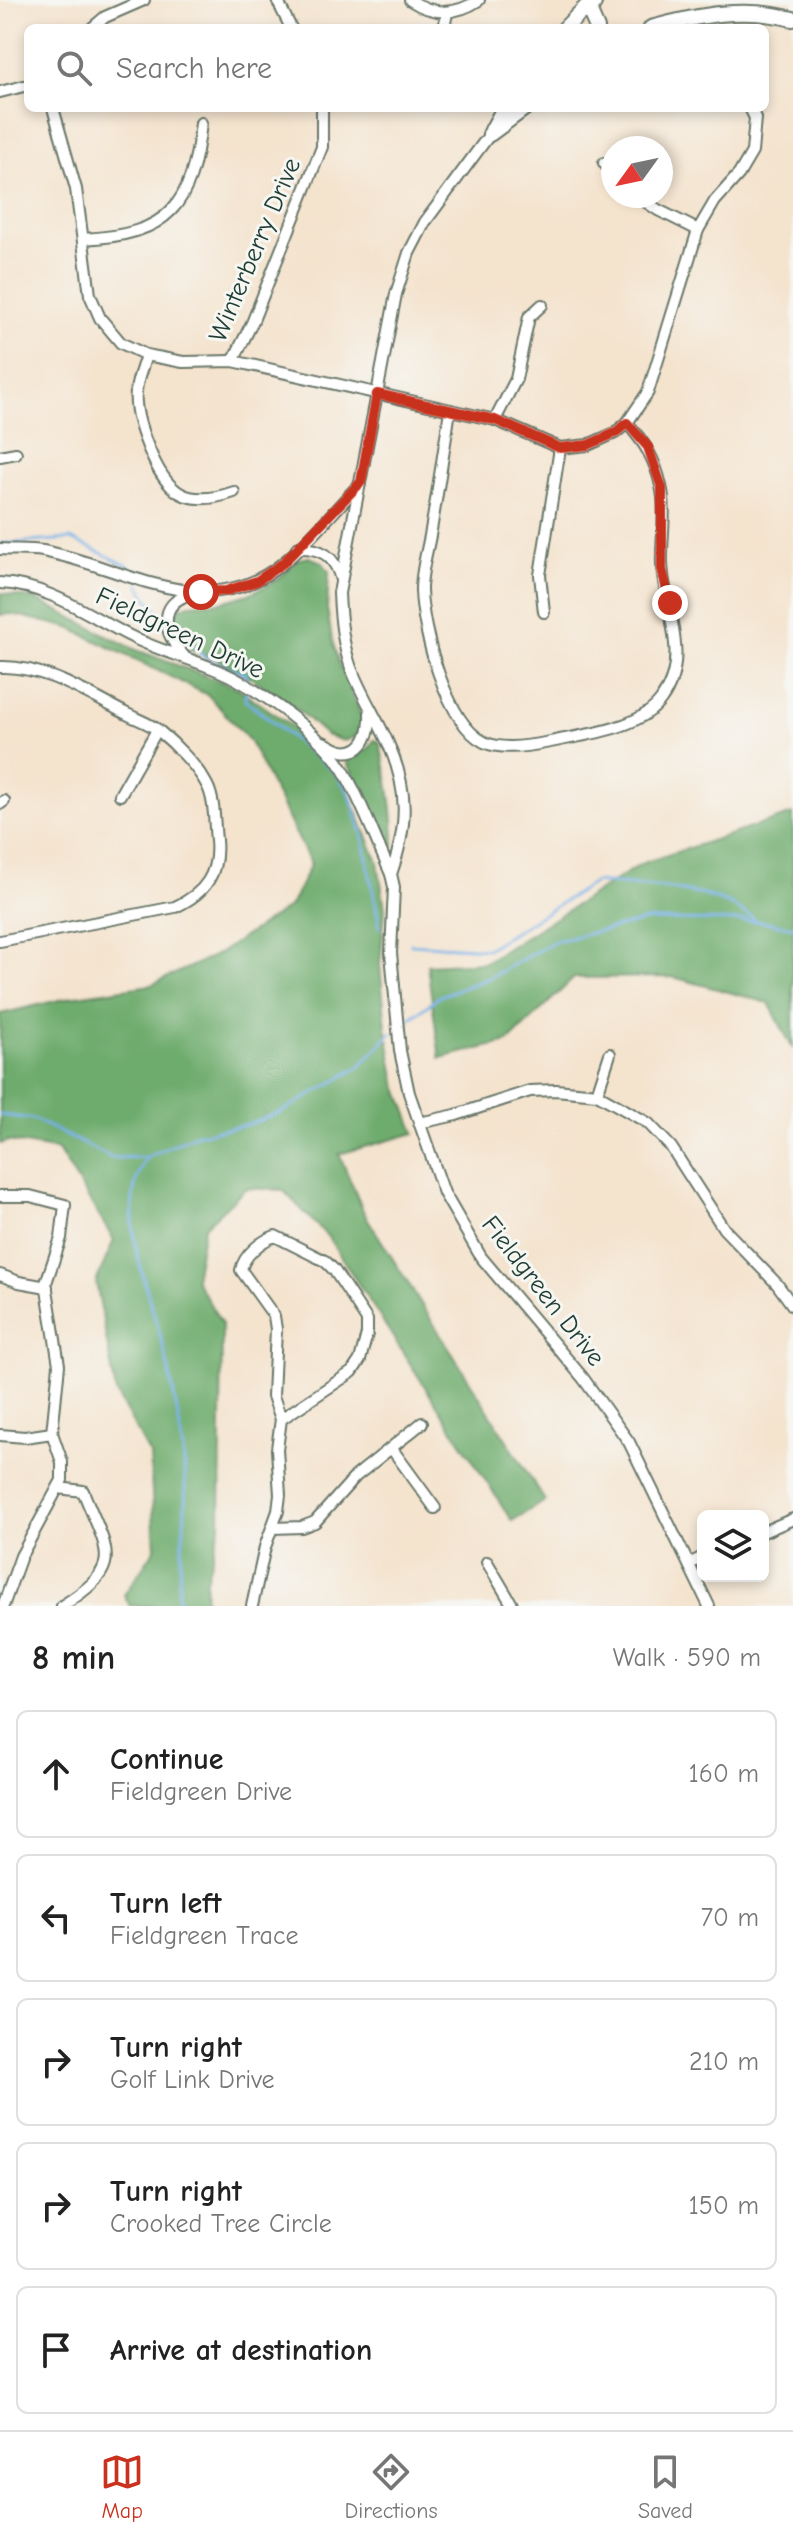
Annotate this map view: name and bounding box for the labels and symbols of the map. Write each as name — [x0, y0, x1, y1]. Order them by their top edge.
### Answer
north arrow — [601, 136, 673, 208]
street label: Winterberry Drive — [203, 154, 307, 346]
route start — [183, 574, 219, 610]
street label: Fieldgreen Drive — [91, 581, 269, 685]
route end — [652, 585, 688, 621]
street label: Fieldgreen Drive — [475, 1210, 611, 1372]

